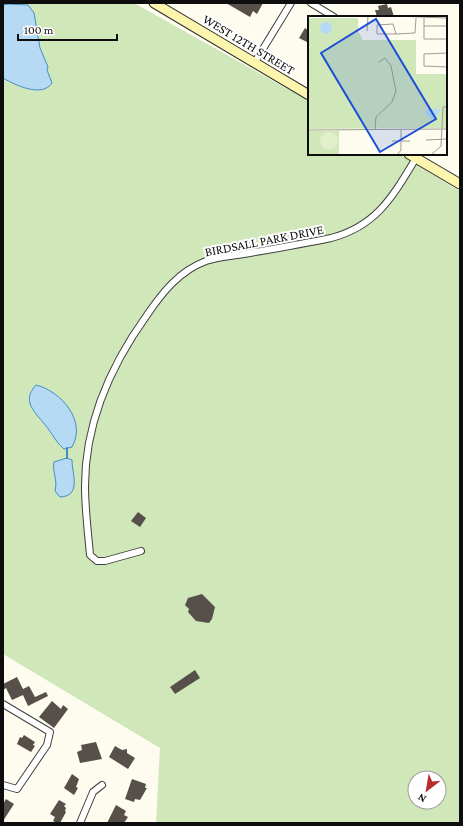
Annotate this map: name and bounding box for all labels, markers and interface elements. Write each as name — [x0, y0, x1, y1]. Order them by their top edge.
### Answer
street label: WEST 12TH STREET — [200, 11, 297, 78]
scale bar — [18, 16, 117, 42]
inset map — [308, 16, 447, 155]
text: 100 m — [24, 23, 54, 37]
street label: BIRDSALL PARK DRIVE — [203, 222, 325, 259]
north arrow — [407, 770, 447, 810]
text: N — [415, 791, 428, 806]

